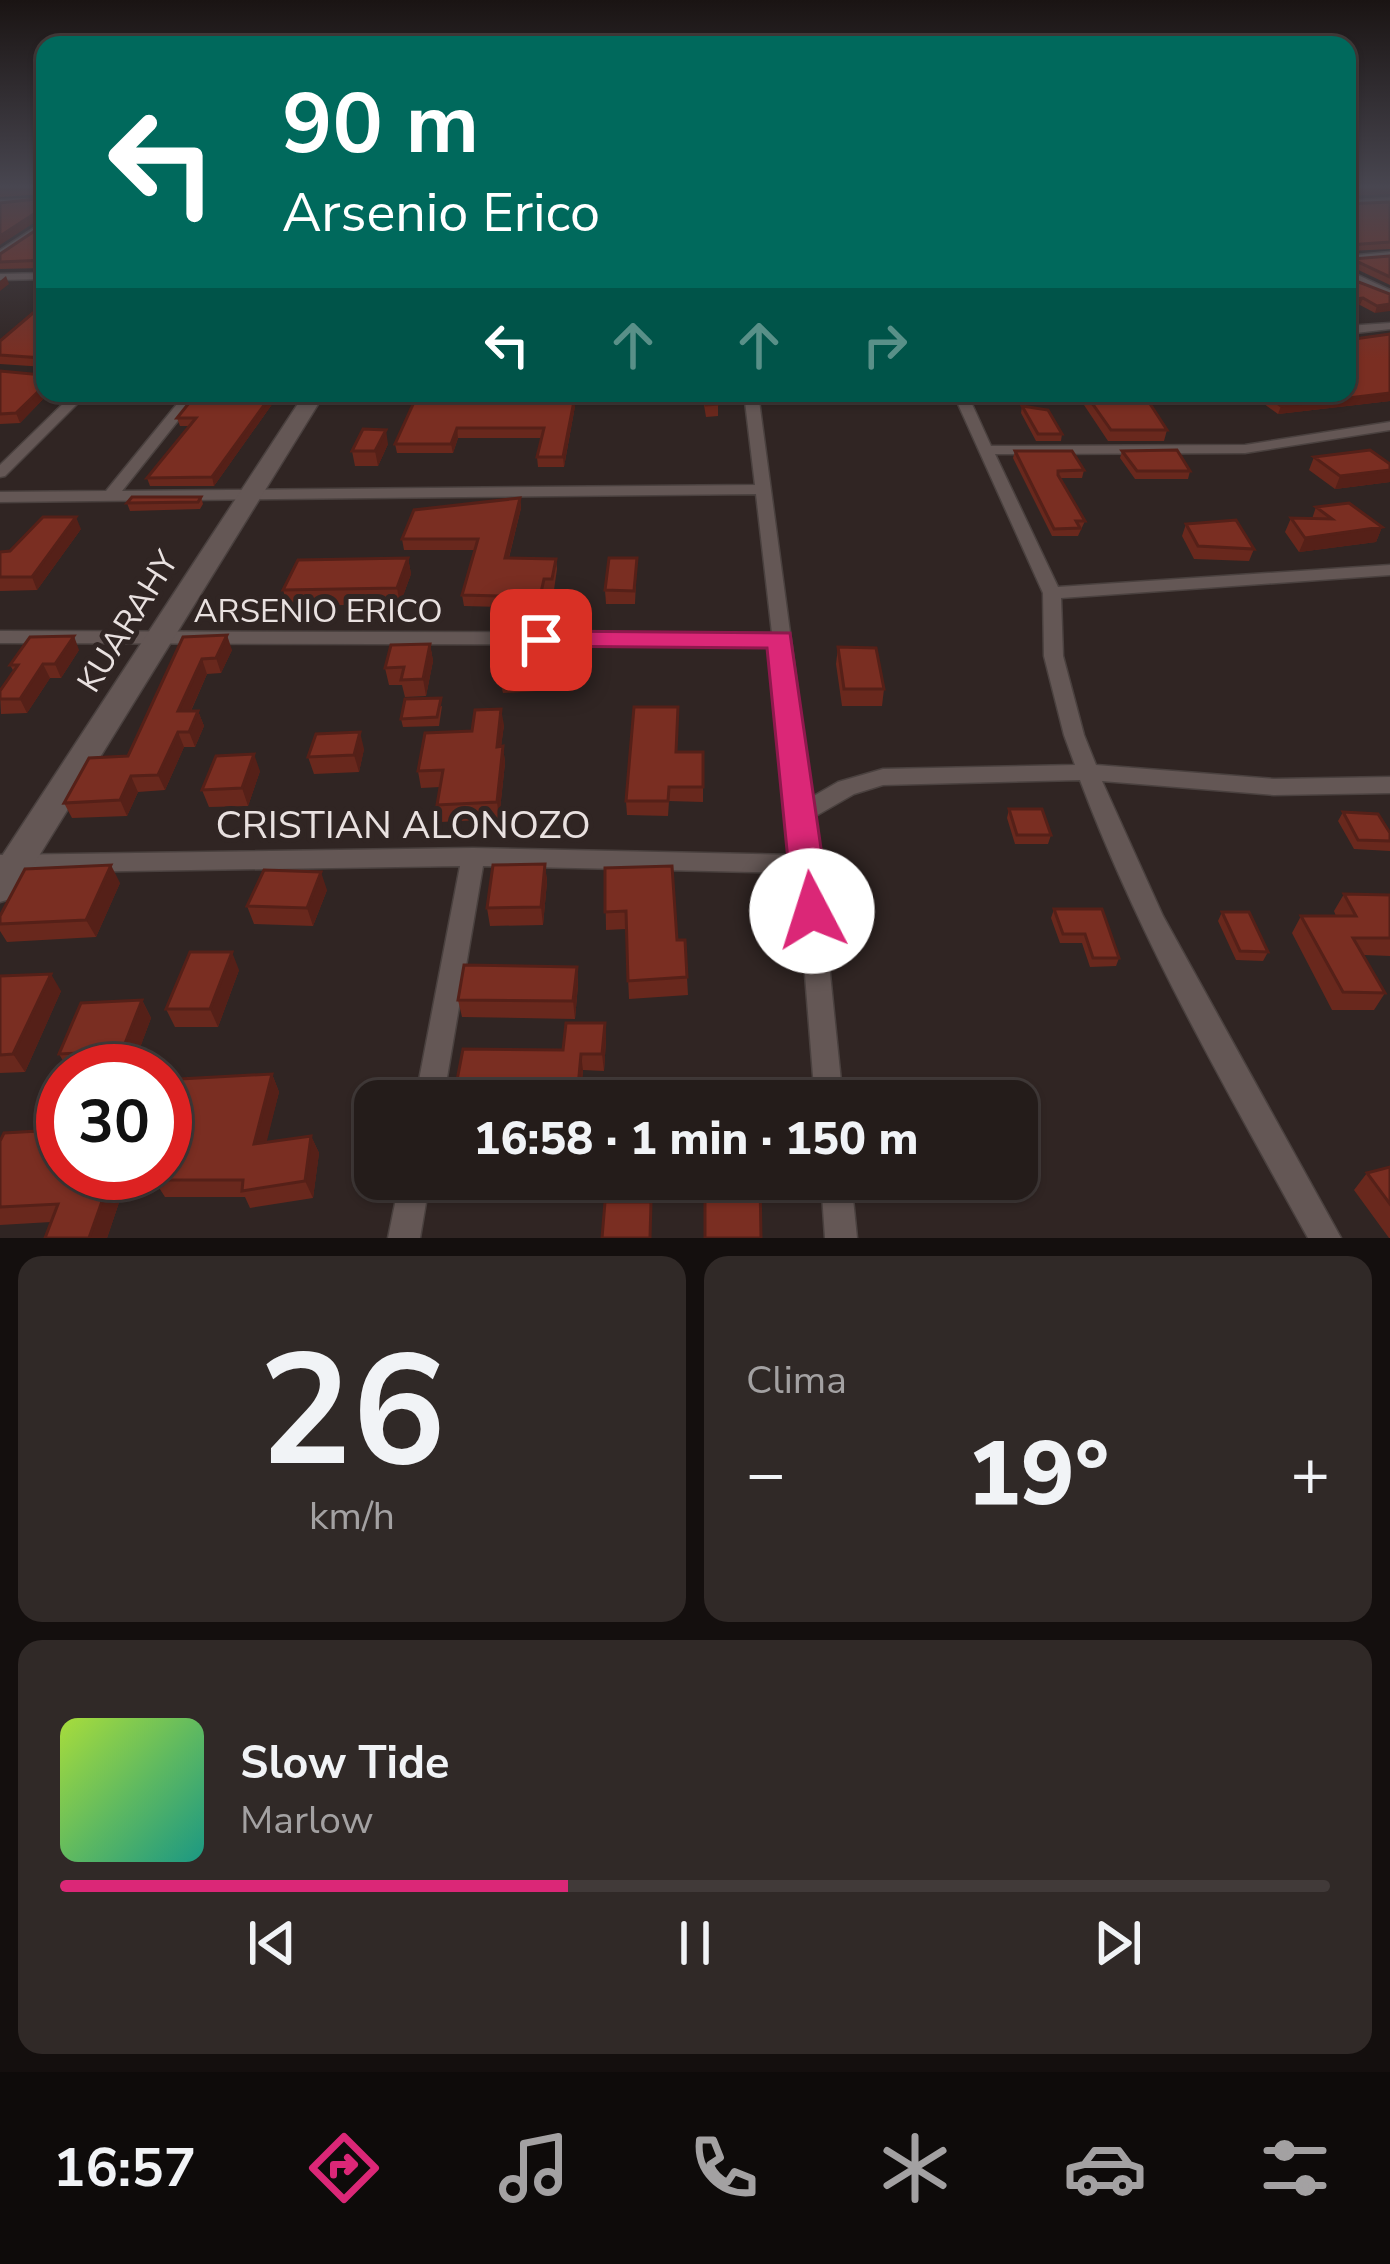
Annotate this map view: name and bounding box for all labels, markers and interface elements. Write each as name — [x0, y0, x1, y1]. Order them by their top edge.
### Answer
text: 90 m — [282, 67, 479, 182]
icon: left — [84, 84, 240, 240]
text: Arsenio Erico — [282, 176, 600, 250]
icon: left — [474, 312, 540, 378]
icon: ahead — [600, 312, 666, 378]
icon: ahead — [726, 312, 792, 378]
icon: right — [852, 312, 918, 378]
street label: KUARAHY — [67, 541, 190, 701]
street label: ARSENIO ERICO — [194, 589, 442, 634]
pin — [490, 589, 592, 691]
icon: arrive — [508, 607, 574, 673]
street label: CRISTIAN ALONOZO — [215, 799, 591, 852]
position arrow — [749, 848, 875, 974]
speed limit sign: 30 — [36, 1044, 192, 1200]
text: 16:58 · 1 min · 150 m — [473, 1109, 919, 1170]
text: 26 — [258, 1305, 446, 1518]
text: Clima — [746, 1354, 847, 1407]
text: 19° — [967, 1413, 1109, 1536]
text: − — [746, 1429, 786, 1519]
text: + — [1290, 1429, 1330, 1519]
text: km/h — [309, 1490, 395, 1543]
text: Slow Tide — [240, 1733, 449, 1794]
text: Marlow — [240, 1794, 374, 1847]
icon: previous — [239, 1910, 305, 1976]
icon: pause — [662, 1910, 728, 1976]
icon: next — [1085, 1910, 1151, 1976]
icon: directions — [302, 2126, 386, 2210]
icon: music — [492, 2126, 576, 2210]
icon: phone — [682, 2126, 766, 2210]
icon: climate — [873, 2126, 957, 2210]
icon: car — [1063, 2126, 1147, 2210]
icon: filters — [1253, 2126, 1337, 2210]
text: 16:57 — [53, 2131, 196, 2205]

